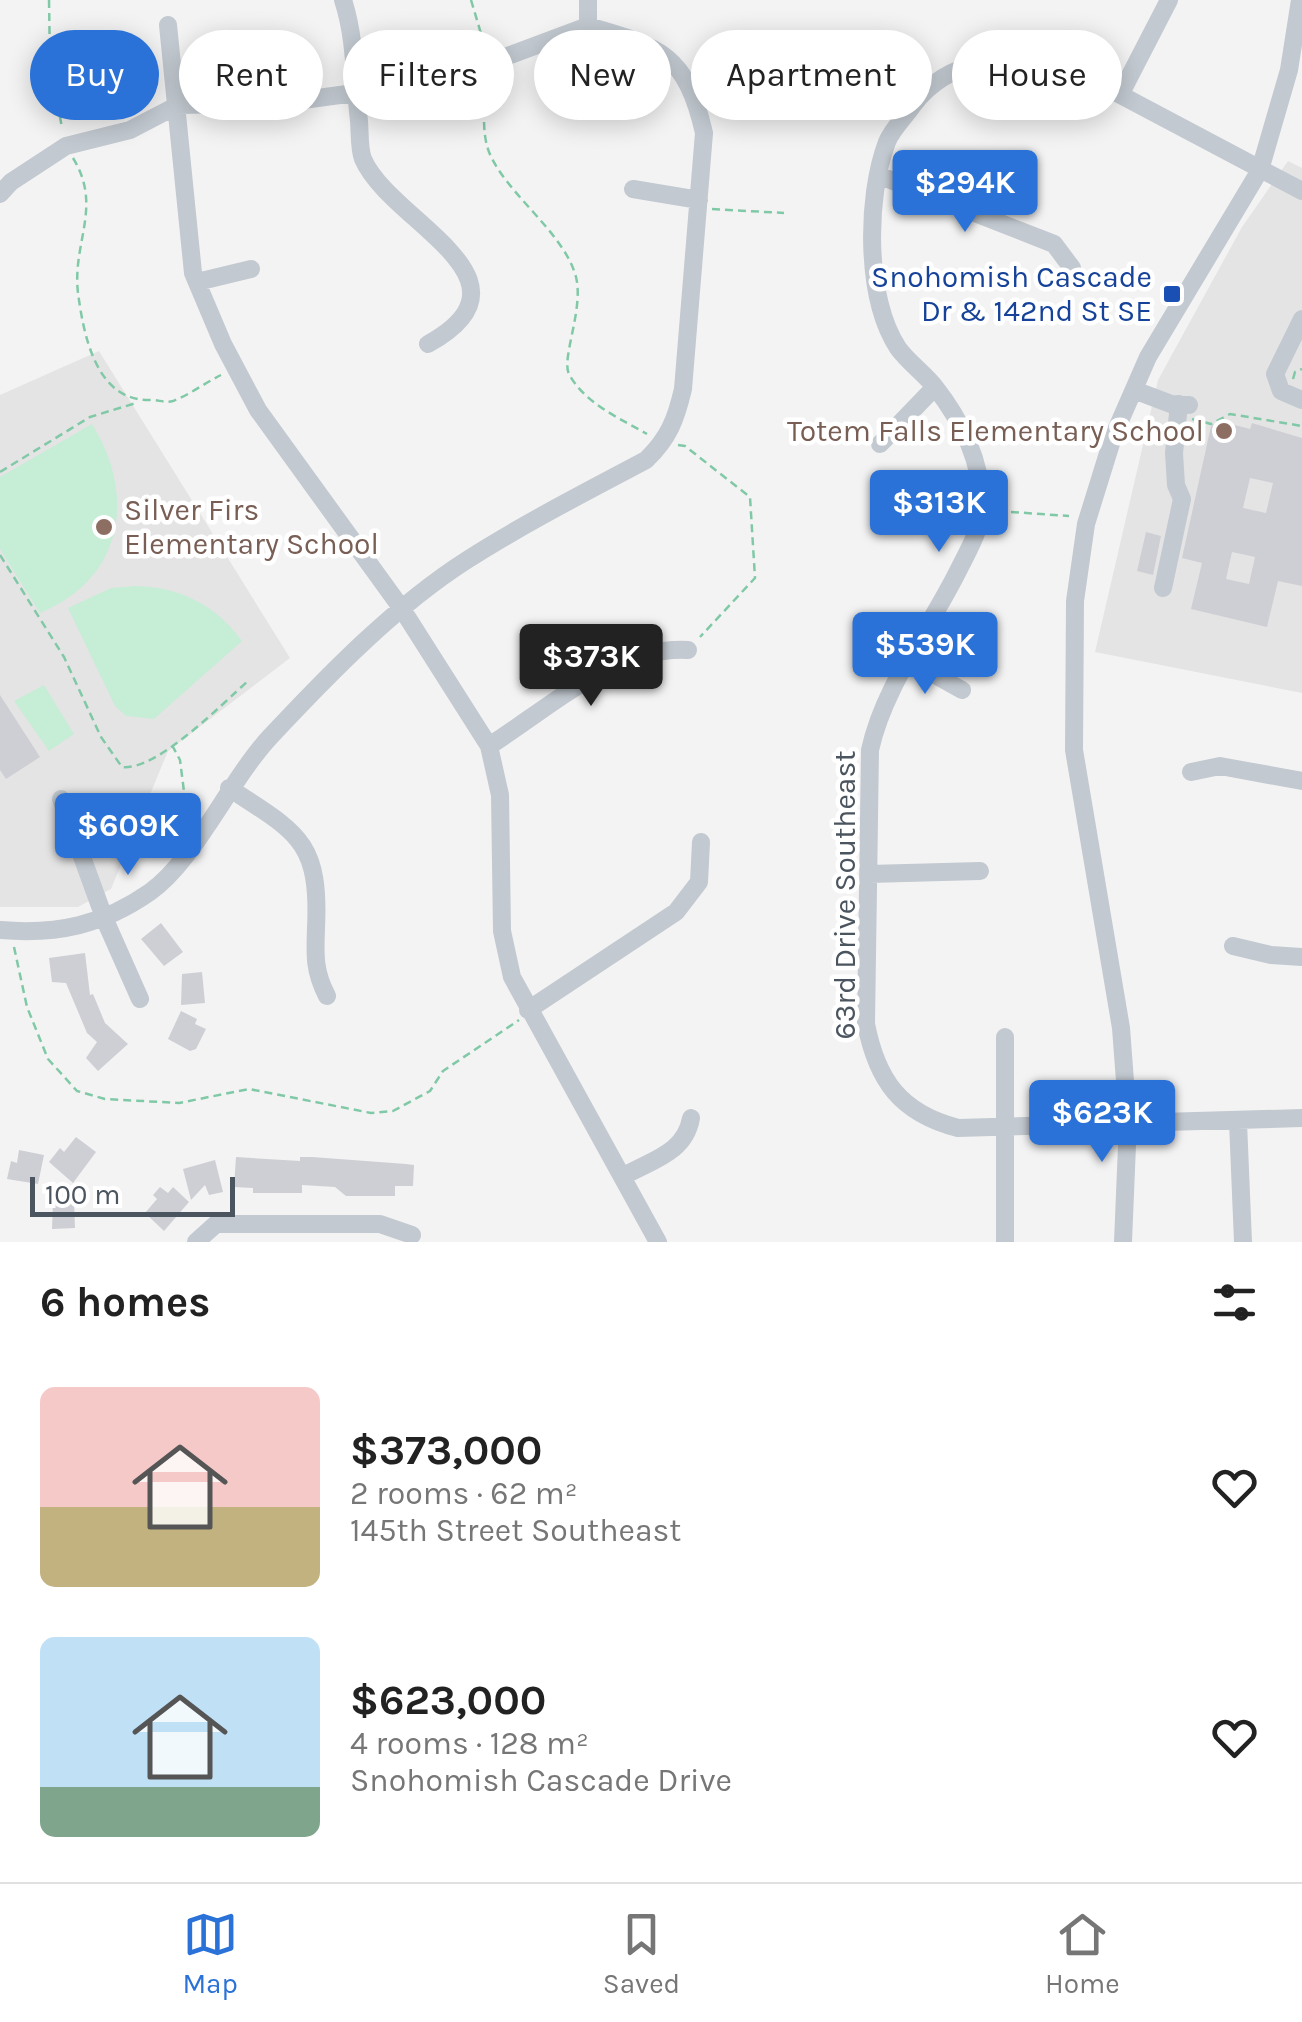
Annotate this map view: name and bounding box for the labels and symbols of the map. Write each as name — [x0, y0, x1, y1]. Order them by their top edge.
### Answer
pin: $294K — [895, 150, 1035, 235]
place label: Snohomish Cascade Dr & 142nd St SE — [871, 259, 1152, 329]
marker: Snohomish Cascade Dr & 142nd St SE — [1161, 283, 1183, 305]
place label: Totem Falls Elementary School — [787, 413, 1204, 449]
marker: Totem Falls Elementary School — [1213, 420, 1235, 442]
pin: $313K — [869, 470, 1009, 555]
place label: Silver Firs Elementary School — [124, 492, 379, 562]
marker: Silver Firs Elementary School — [93, 516, 115, 538]
pin: $539K — [855, 612, 995, 697]
pin: $373K — [521, 624, 661, 709]
street label: 63rd Drive Southeast — [827, 751, 863, 1039]
pin: $609K — [58, 793, 198, 878]
pin: $623K — [1032, 1080, 1172, 1165]
scale bar — [30, 1172, 235, 1216]

